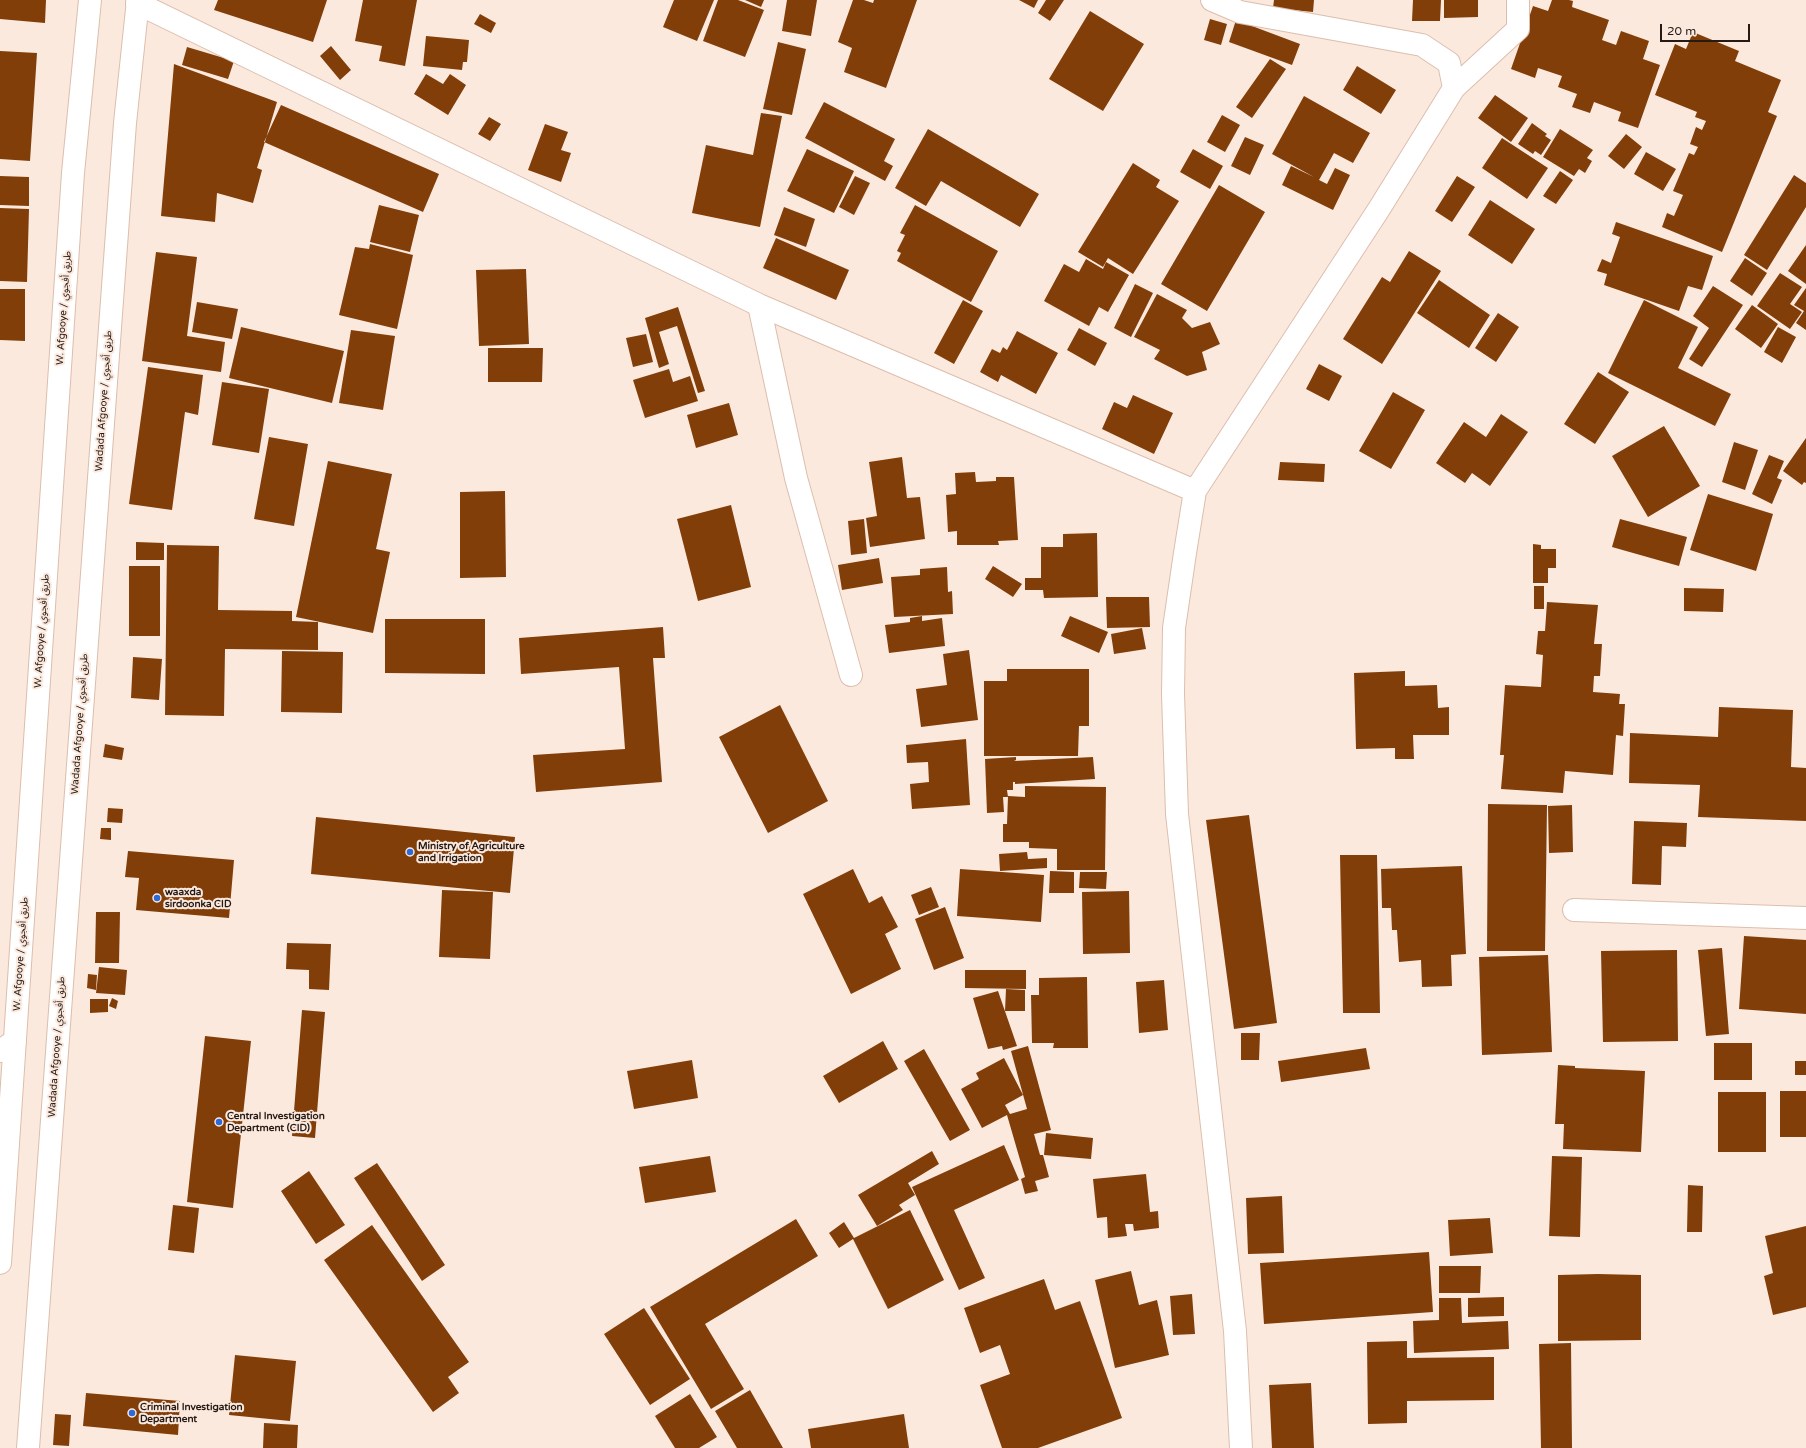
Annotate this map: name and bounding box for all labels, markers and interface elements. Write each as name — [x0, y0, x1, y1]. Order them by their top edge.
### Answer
scale bar — [1662, 16, 1752, 42]
text: 20 m — [1667, 24, 1696, 38]
street label: W. Afgooye / طريق أفجوي — [54, 251, 74, 365]
street label: Wadada Afgooye / طريق أفجوي — [93, 330, 115, 472]
street label: W. Afgooye / طريق أفجوي — [32, 574, 52, 688]
street label: Wadada Afgooye / طريق أفجوي — [69, 653, 91, 795]
place label: Ministry of Agriculture and Irrigation — [418, 840, 525, 864]
marker: Ministry of Agriculture and Irrigation — [405, 847, 415, 857]
place label: waaxda sirdoonka CID — [165, 886, 231, 910]
marker: waaxda sirdoonka CID — [152, 893, 162, 903]
street label: W. Afgooye / طريق أفجوي — [11, 897, 31, 1011]
street label: Wadada Afgooye / طريق أفجوي — [46, 976, 68, 1118]
place label: Central Investigation Department (CID) — [227, 1110, 325, 1134]
marker: Central Investigation Department (CID) — [214, 1117, 224, 1127]
place label: Criminal Investigation Department — [140, 1401, 243, 1424]
marker: Criminal Investigation Department — [127, 1408, 137, 1418]

